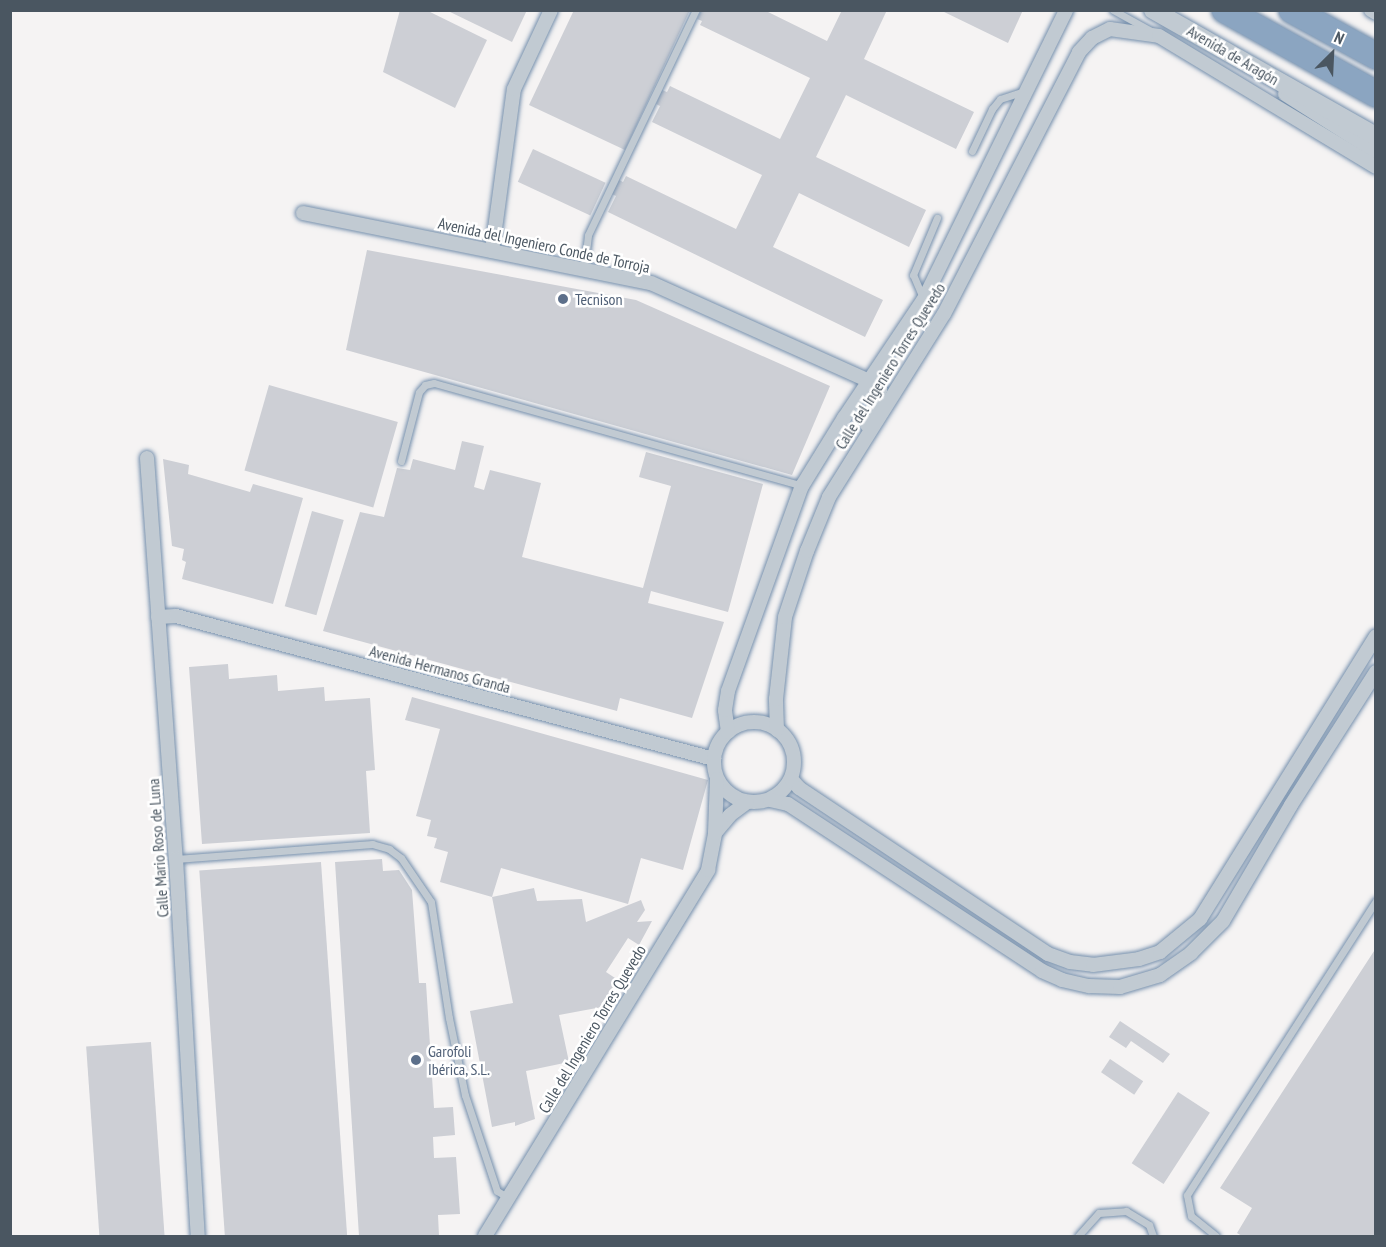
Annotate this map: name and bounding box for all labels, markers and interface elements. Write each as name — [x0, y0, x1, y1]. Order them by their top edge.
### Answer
street label: Avenida de Aragón — [1183, 21, 1283, 89]
north arrow — [1302, 24, 1362, 84]
text: N — [1331, 27, 1347, 48]
street label: Avenida del Ingeniero Conde de Torroja — [436, 213, 652, 277]
street label: Calle del Ingeniero Torres Quevedo — [831, 279, 949, 453]
place label: Tecnison — [575, 289, 623, 309]
marker: Tecnison — [556, 292, 570, 306]
street label: Avenida Hermanos Granda — [367, 641, 513, 697]
street label: Calle Mario Roso de Luna — [144, 778, 172, 918]
street label: Calle del Ingeniero Torres Quevedo — [534, 941, 650, 1117]
place label: Garofoli Ibérica, S.L. — [428, 1041, 491, 1079]
marker: Garofoli Ibérica, S.L. — [409, 1053, 423, 1067]

